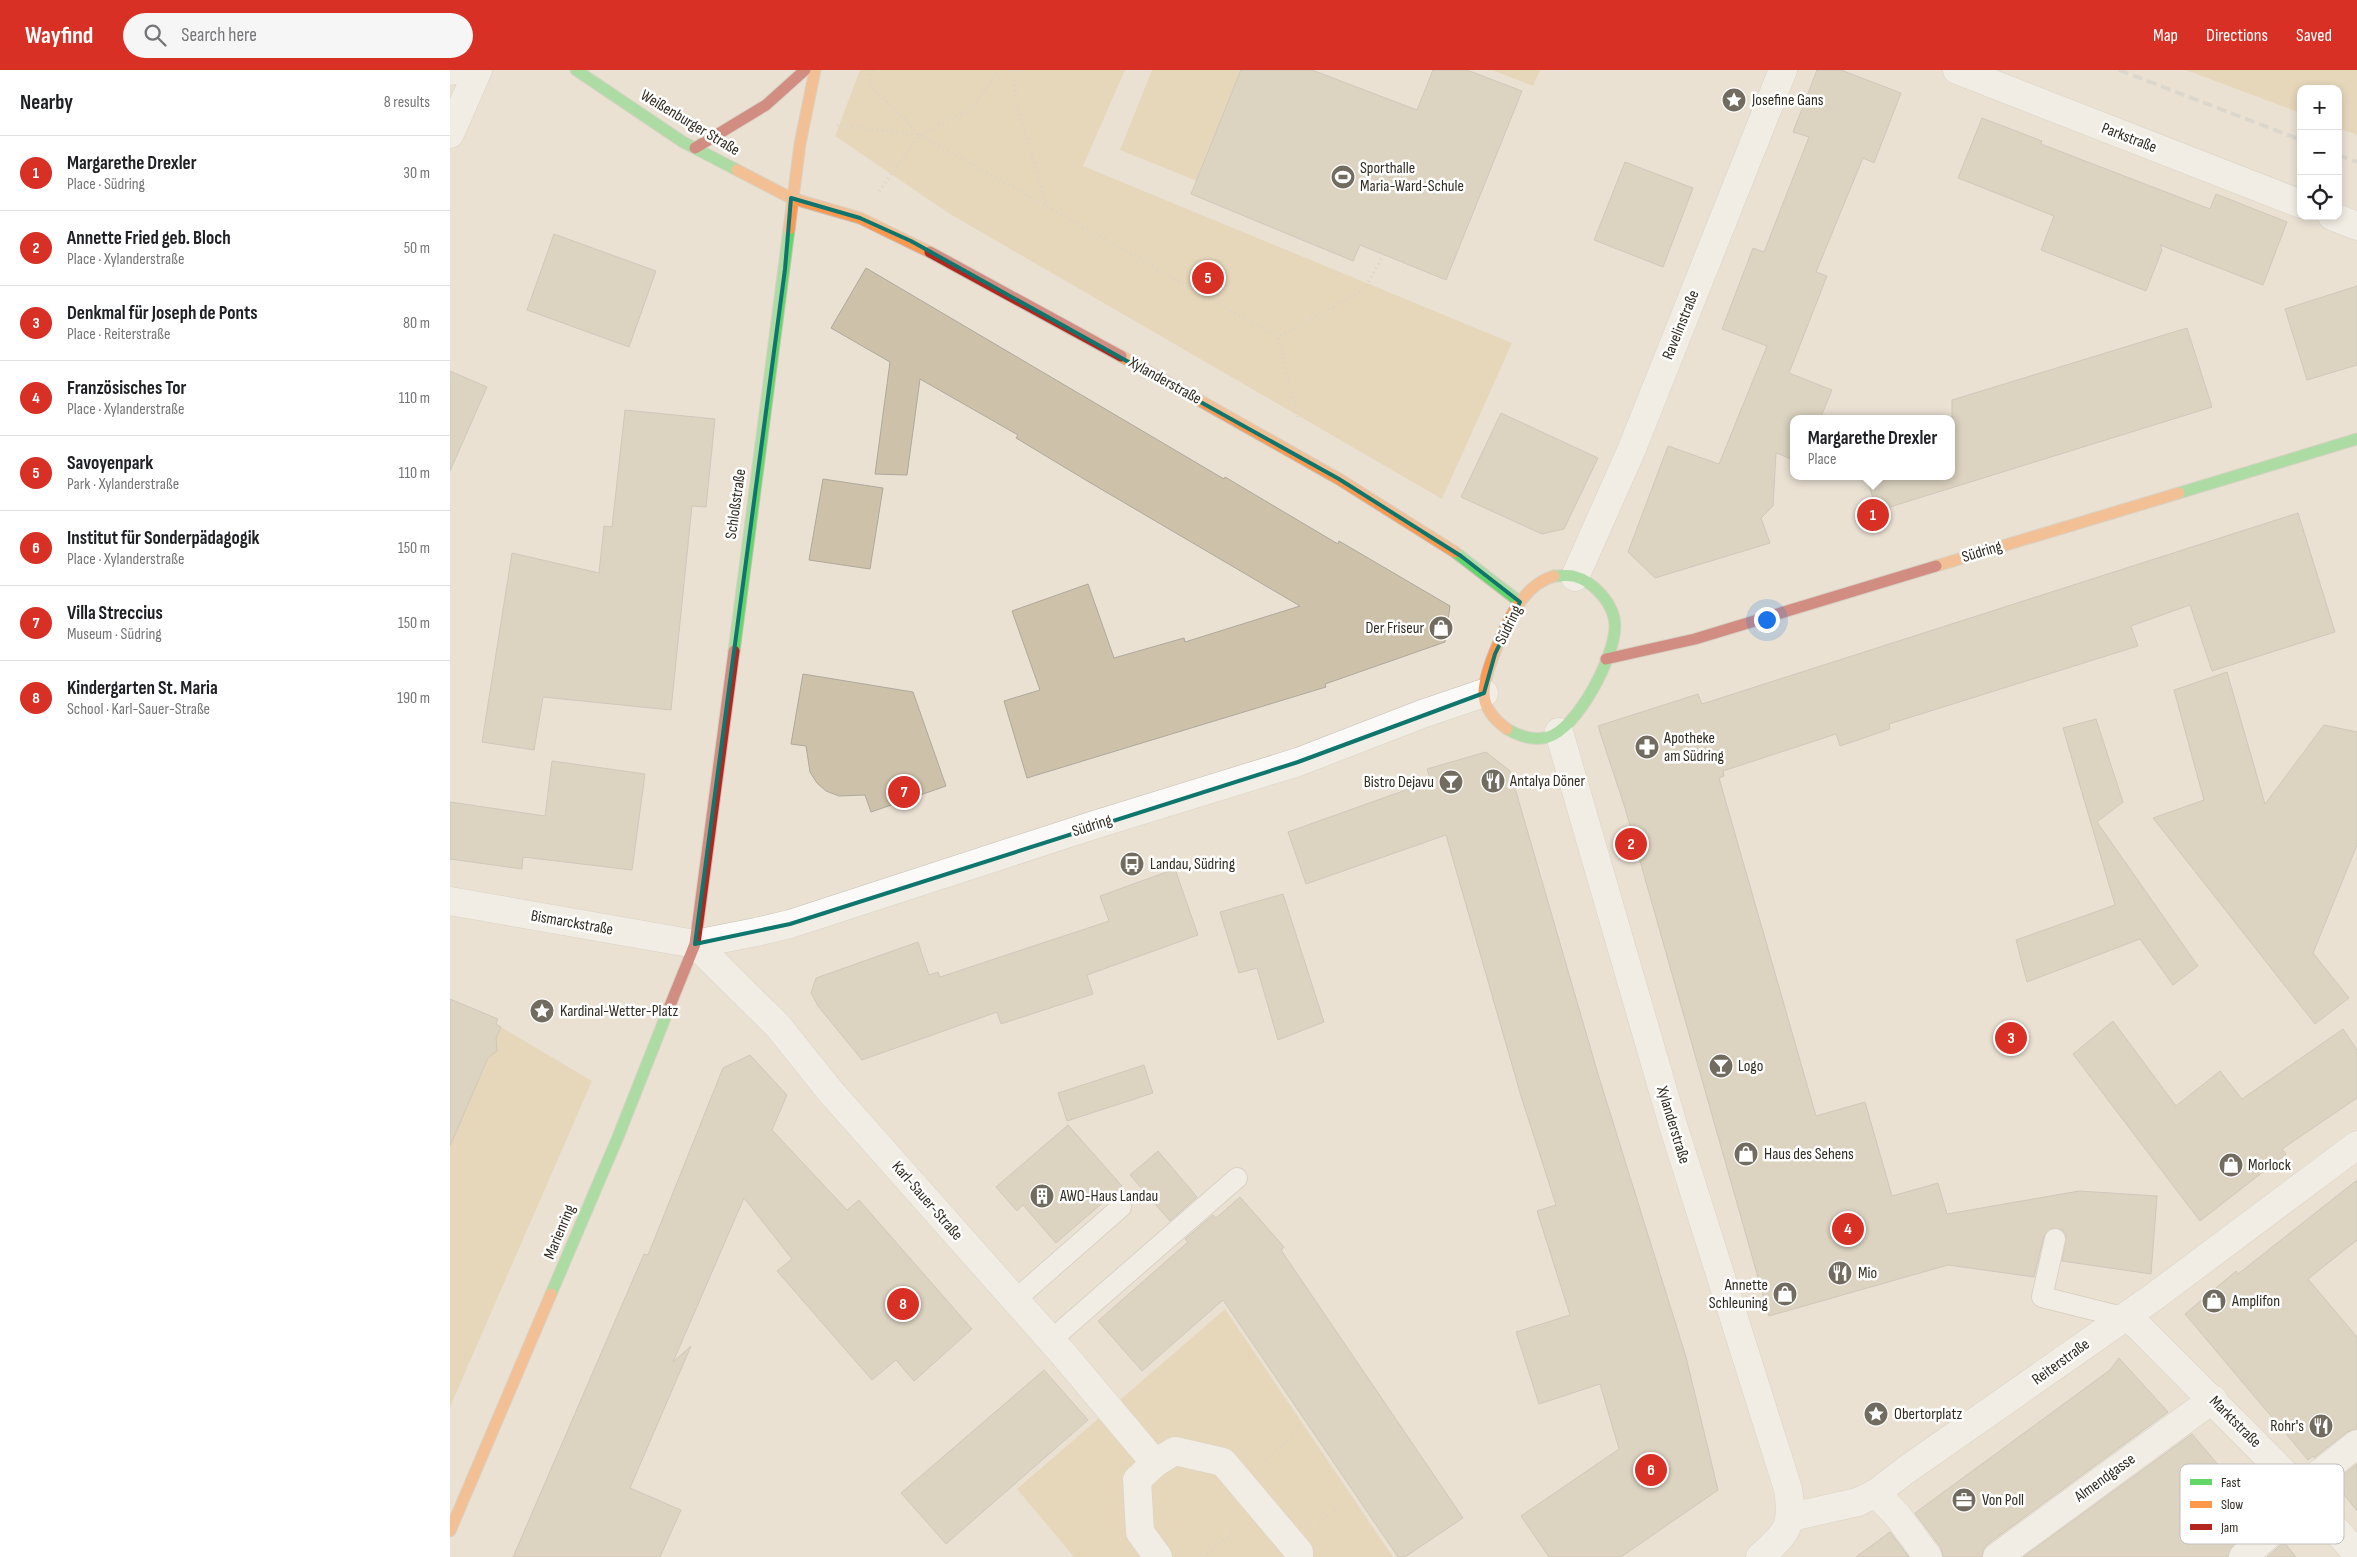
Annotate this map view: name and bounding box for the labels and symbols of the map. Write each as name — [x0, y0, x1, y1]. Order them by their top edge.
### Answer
street label: Weißenburger Straße — [637, 86, 743, 160]
place icon: Josefine Gans — [1721, 87, 1747, 113]
place label: Josefine Gans — [1751, 91, 1824, 110]
street label: Parkstraße — [2099, 119, 2159, 157]
place label: Sporthalle Maria-Ward-Schule — [1360, 159, 1464, 196]
sports icon: Sporthalle Maria-Ward-Schule — [1330, 164, 1356, 190]
pin: 5 — [1192, 259, 1224, 297]
street label: Ravelinstraße — [1658, 288, 1704, 362]
street label: Xylanderstraße — [1124, 353, 1205, 409]
street label: Schloßstraße — [722, 468, 750, 540]
pin: 1 — [1857, 496, 1889, 534]
street label: Südring — [1960, 537, 2004, 567]
street label: Südring — [1491, 602, 1527, 648]
your location — [1754, 607, 1780, 633]
shop icon: Der Friseur — [1428, 615, 1454, 641]
place label: Der Friseur — [1365, 619, 1424, 638]
place label: Apotheke am Südring — [1663, 729, 1724, 766]
pharmacy icon: Apotheke am Südring — [1634, 734, 1660, 760]
restaurant icon: Antalya Döner — [1480, 768, 1506, 794]
bar icon: Bistro Dejavu — [1438, 769, 1464, 795]
place label: Antalya Döner — [1509, 772, 1585, 791]
pin: 7 — [888, 773, 920, 811]
place label: Bistro Dejavu — [1364, 773, 1434, 792]
street label: Südring — [1070, 811, 1114, 841]
pin: 2 — [1615, 825, 1647, 863]
bus stop icon: Landau, Südring — [1119, 851, 1145, 877]
place label: Landau, Südring — [1150, 855, 1235, 874]
street label: Bismarckstraße — [529, 906, 615, 940]
place icon: Kardinal-Wetter-Platz — [529, 998, 555, 1024]
place label: Kardinal-Wetter-Platz — [560, 1002, 679, 1021]
pin: 3 — [1995, 1019, 2027, 1057]
bar icon: Logo — [1708, 1053, 1734, 1079]
place label: Logo — [1738, 1057, 1763, 1076]
street label: Xylanderstraße — [1652, 1083, 1694, 1166]
shop icon: Haus des Sehens — [1733, 1141, 1759, 1167]
place label: Haus des Sehens — [1764, 1145, 1854, 1164]
shop icon: Morlock — [2218, 1152, 2244, 1178]
place label: Morlock — [2248, 1156, 2291, 1175]
street label: Karl-Sauer-Straße — [888, 1158, 966, 1244]
building icon: AWO-Haus Landau — [1029, 1183, 1055, 1209]
place label: AWO-Haus Landau — [1059, 1187, 1158, 1206]
street label: Marienring — [540, 1202, 580, 1262]
pin: 4 — [1832, 1210, 1864, 1248]
restaurant icon: Mio — [1827, 1260, 1853, 1286]
place label: Mio — [1858, 1264, 1877, 1283]
place label: Annette Schleuning — [1709, 1276, 1768, 1313]
shop icon: Annette Schleuning — [1772, 1281, 1798, 1307]
pin: 8 — [887, 1285, 919, 1323]
shop icon: Amplifon — [2201, 1288, 2227, 1314]
place label: Amplifon — [2231, 1292, 2280, 1311]
street label: Reiterstraße — [2029, 1335, 2093, 1389]
street label: Marktstraße — [2205, 1392, 2265, 1452]
place icon: Obertorplatz — [1863, 1401, 1889, 1427]
place label: Obertorplatz — [1894, 1405, 1962, 1424]
restaurant icon: Rohr's — [2308, 1413, 2334, 1439]
place label: Rohr's — [2270, 1417, 2304, 1436]
street label: Almendgasse — [2070, 1450, 2139, 1507]
pin: 6 — [1635, 1451, 1667, 1489]
legend — [2180, 1464, 2344, 1544]
text: Fast — [2221, 1474, 2241, 1491]
office icon: Von Poll — [1951, 1487, 1977, 1513]
place label: Von Poll — [1982, 1491, 2024, 1510]
text: Slow — [2221, 1496, 2243, 1513]
text: Jam — [2220, 1519, 2238, 1536]

